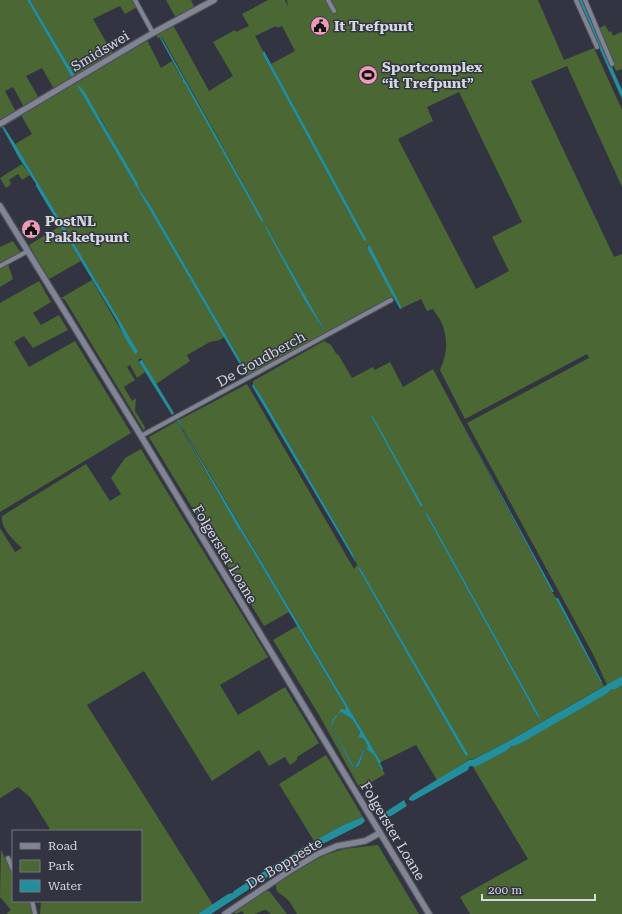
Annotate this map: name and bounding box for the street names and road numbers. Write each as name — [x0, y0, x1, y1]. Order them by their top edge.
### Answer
street label: Smidswei — [68, 27, 132, 75]
street label: De Goudberch — [214, 328, 308, 390]
street label: Folgerster Loane — [189, 502, 261, 606]
street label: Folgerster Loane — [357, 779, 429, 883]
street label: De Boppeste — [243, 834, 325, 892]

